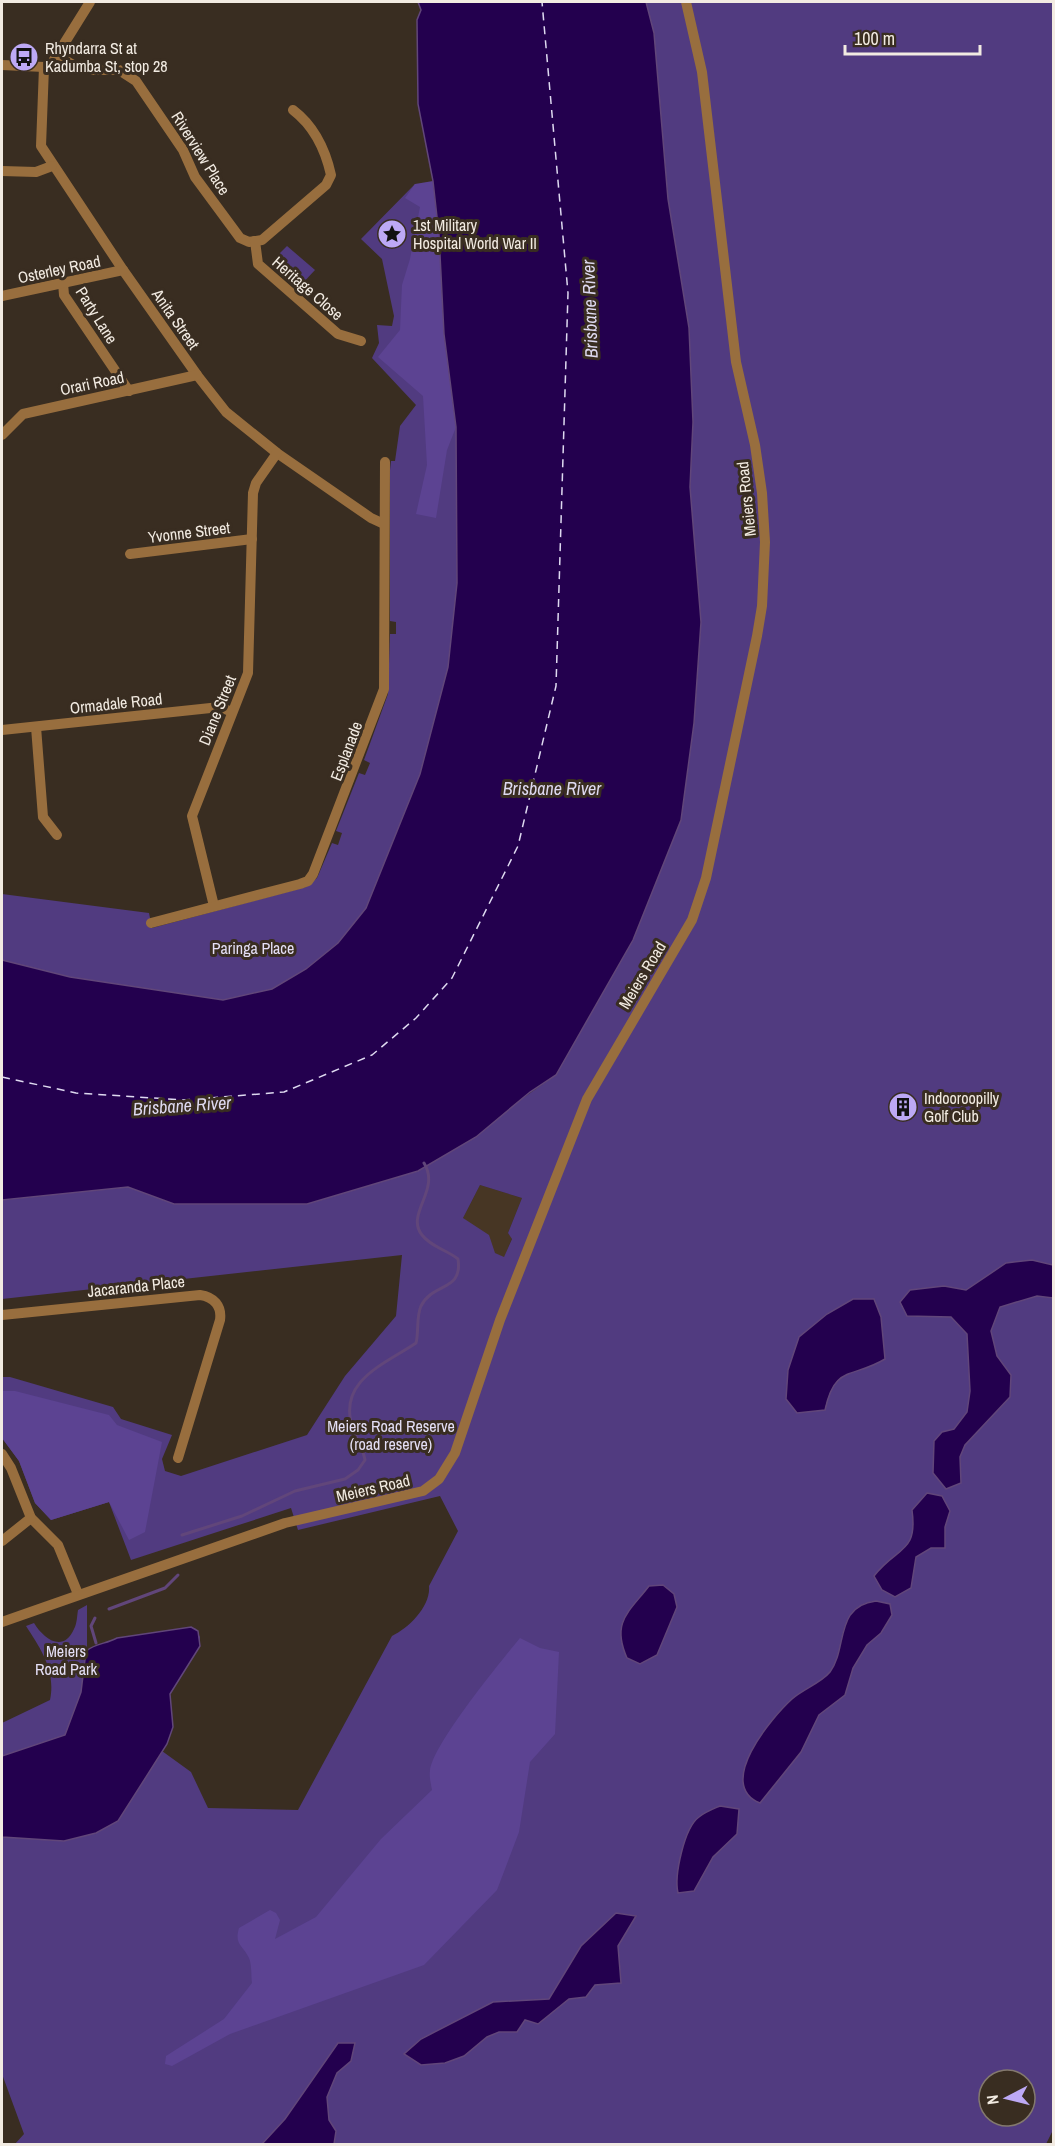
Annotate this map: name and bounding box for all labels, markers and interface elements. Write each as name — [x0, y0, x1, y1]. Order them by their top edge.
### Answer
scale bar — [845, 18, 980, 56]
text: 100 m — [854, 26, 895, 51]
place label: Rhyndarra St at Kadumba St, stop 28 — [45, 37, 168, 77]
bus stop icon: Rhyndarra St at Kadumba St, stop 28 — [8, 41, 40, 73]
street label: Riverview Place — [167, 107, 235, 199]
place label: 1st Military Hospital World War II — [413, 214, 537, 254]
place icon: 1st Military Hospital World War II — [376, 218, 408, 250]
street label: Osterley Road — [16, 250, 102, 288]
street label: Heritage Close — [268, 251, 348, 325]
water label: Brisbane River — [575, 258, 604, 359]
street label: Party Lane — [71, 282, 123, 348]
street label: Anita Street — [147, 283, 205, 354]
street label: Orari Road — [58, 365, 126, 401]
street label: Meiers Road — [731, 461, 761, 537]
street label: Yvonne Street — [147, 516, 232, 548]
street label: Diane Street — [193, 671, 241, 748]
street label: Ormadale Road — [69, 687, 163, 719]
street label: Esplanade — [325, 718, 367, 784]
water label: Brisbane River — [503, 776, 602, 801]
park label: Paringa Place — [212, 937, 294, 959]
street label: Meiers Road — [613, 937, 671, 1013]
place label: Indooroopilly Golf Club — [924, 1087, 1000, 1127]
water label: Brisbane River — [132, 1090, 233, 1121]
building icon: Indooroopilly Golf Club — [887, 1091, 919, 1123]
street label: Jacaranda Place — [86, 1270, 186, 1302]
park label: Meiers Road Reserve (road reserve) — [327, 1415, 455, 1455]
street label: Meiers Road — [334, 1469, 412, 1507]
park label: Meiers Road Park — [35, 1640, 97, 1680]
north arrow — [977, 2068, 1037, 2128]
text: N — [981, 2094, 1004, 2106]

